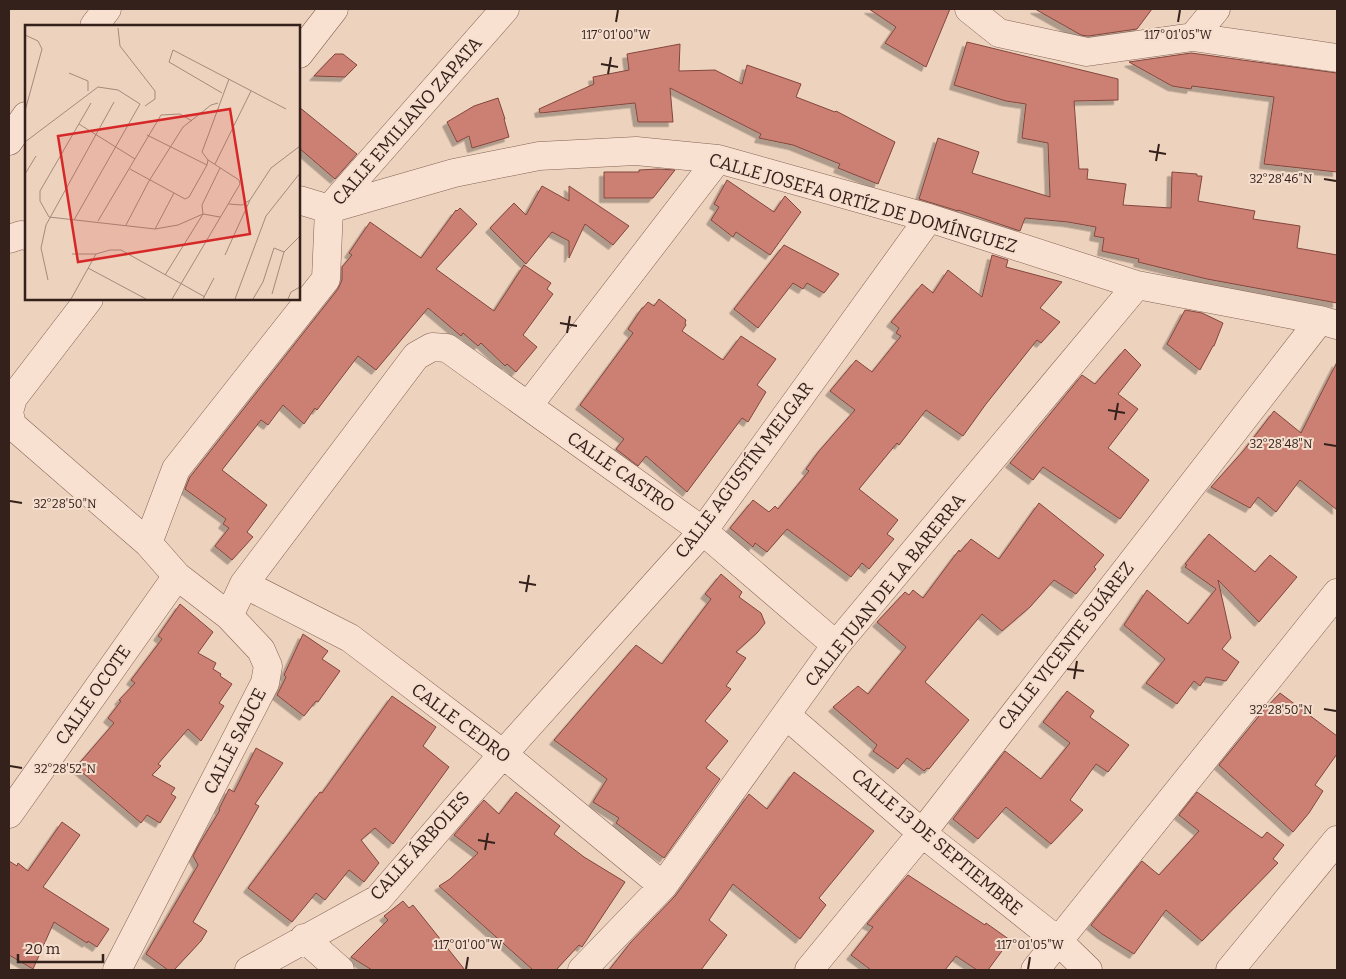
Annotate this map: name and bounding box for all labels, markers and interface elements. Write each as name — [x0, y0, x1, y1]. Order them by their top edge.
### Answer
inset map — [25, 25, 300, 300]
text: 117°01'00"W — [582, 28, 651, 42]
text: 117°01'05"W — [1144, 28, 1213, 42]
street label: CALLE EMILIANO ZAPATA — [328, 32, 486, 210]
street label: CALLE JOSEFA ORTÍZ DE DOMÍNGUEZ — [706, 147, 1020, 258]
text: 32°28'46"N — [1249, 172, 1313, 186]
street label: CALLE AGUSTÍN MELGAR — [670, 377, 818, 563]
street label: CALLE CASTRO — [563, 427, 679, 517]
text: 32°28'48"N — [1249, 437, 1313, 451]
street label: CALLE JUAN DE LA BARERRA — [800, 489, 970, 691]
text: 32°28'50"N — [33, 497, 97, 511]
street label: CALLE VICENTE SUÁREZ — [993, 557, 1139, 735]
street label: CALLE OCOTE — [51, 641, 135, 749]
street label: CALLE CEDRO — [407, 679, 515, 767]
street label: CALLE SAUCE — [199, 684, 271, 798]
text: 32°28'50"N — [1249, 703, 1313, 717]
text: 32°28'52"N — [34, 762, 96, 776]
street label: CALLE 13 DE SEPTIEMBRE — [847, 764, 1027, 920]
street label: CALLE ÁRBOLES — [365, 787, 475, 905]
scale bar — [18, 932, 102, 964]
text: 117°01'00"W — [434, 938, 503, 952]
text: 117°01'05"W — [996, 938, 1065, 952]
text: 20 m — [25, 940, 61, 958]

